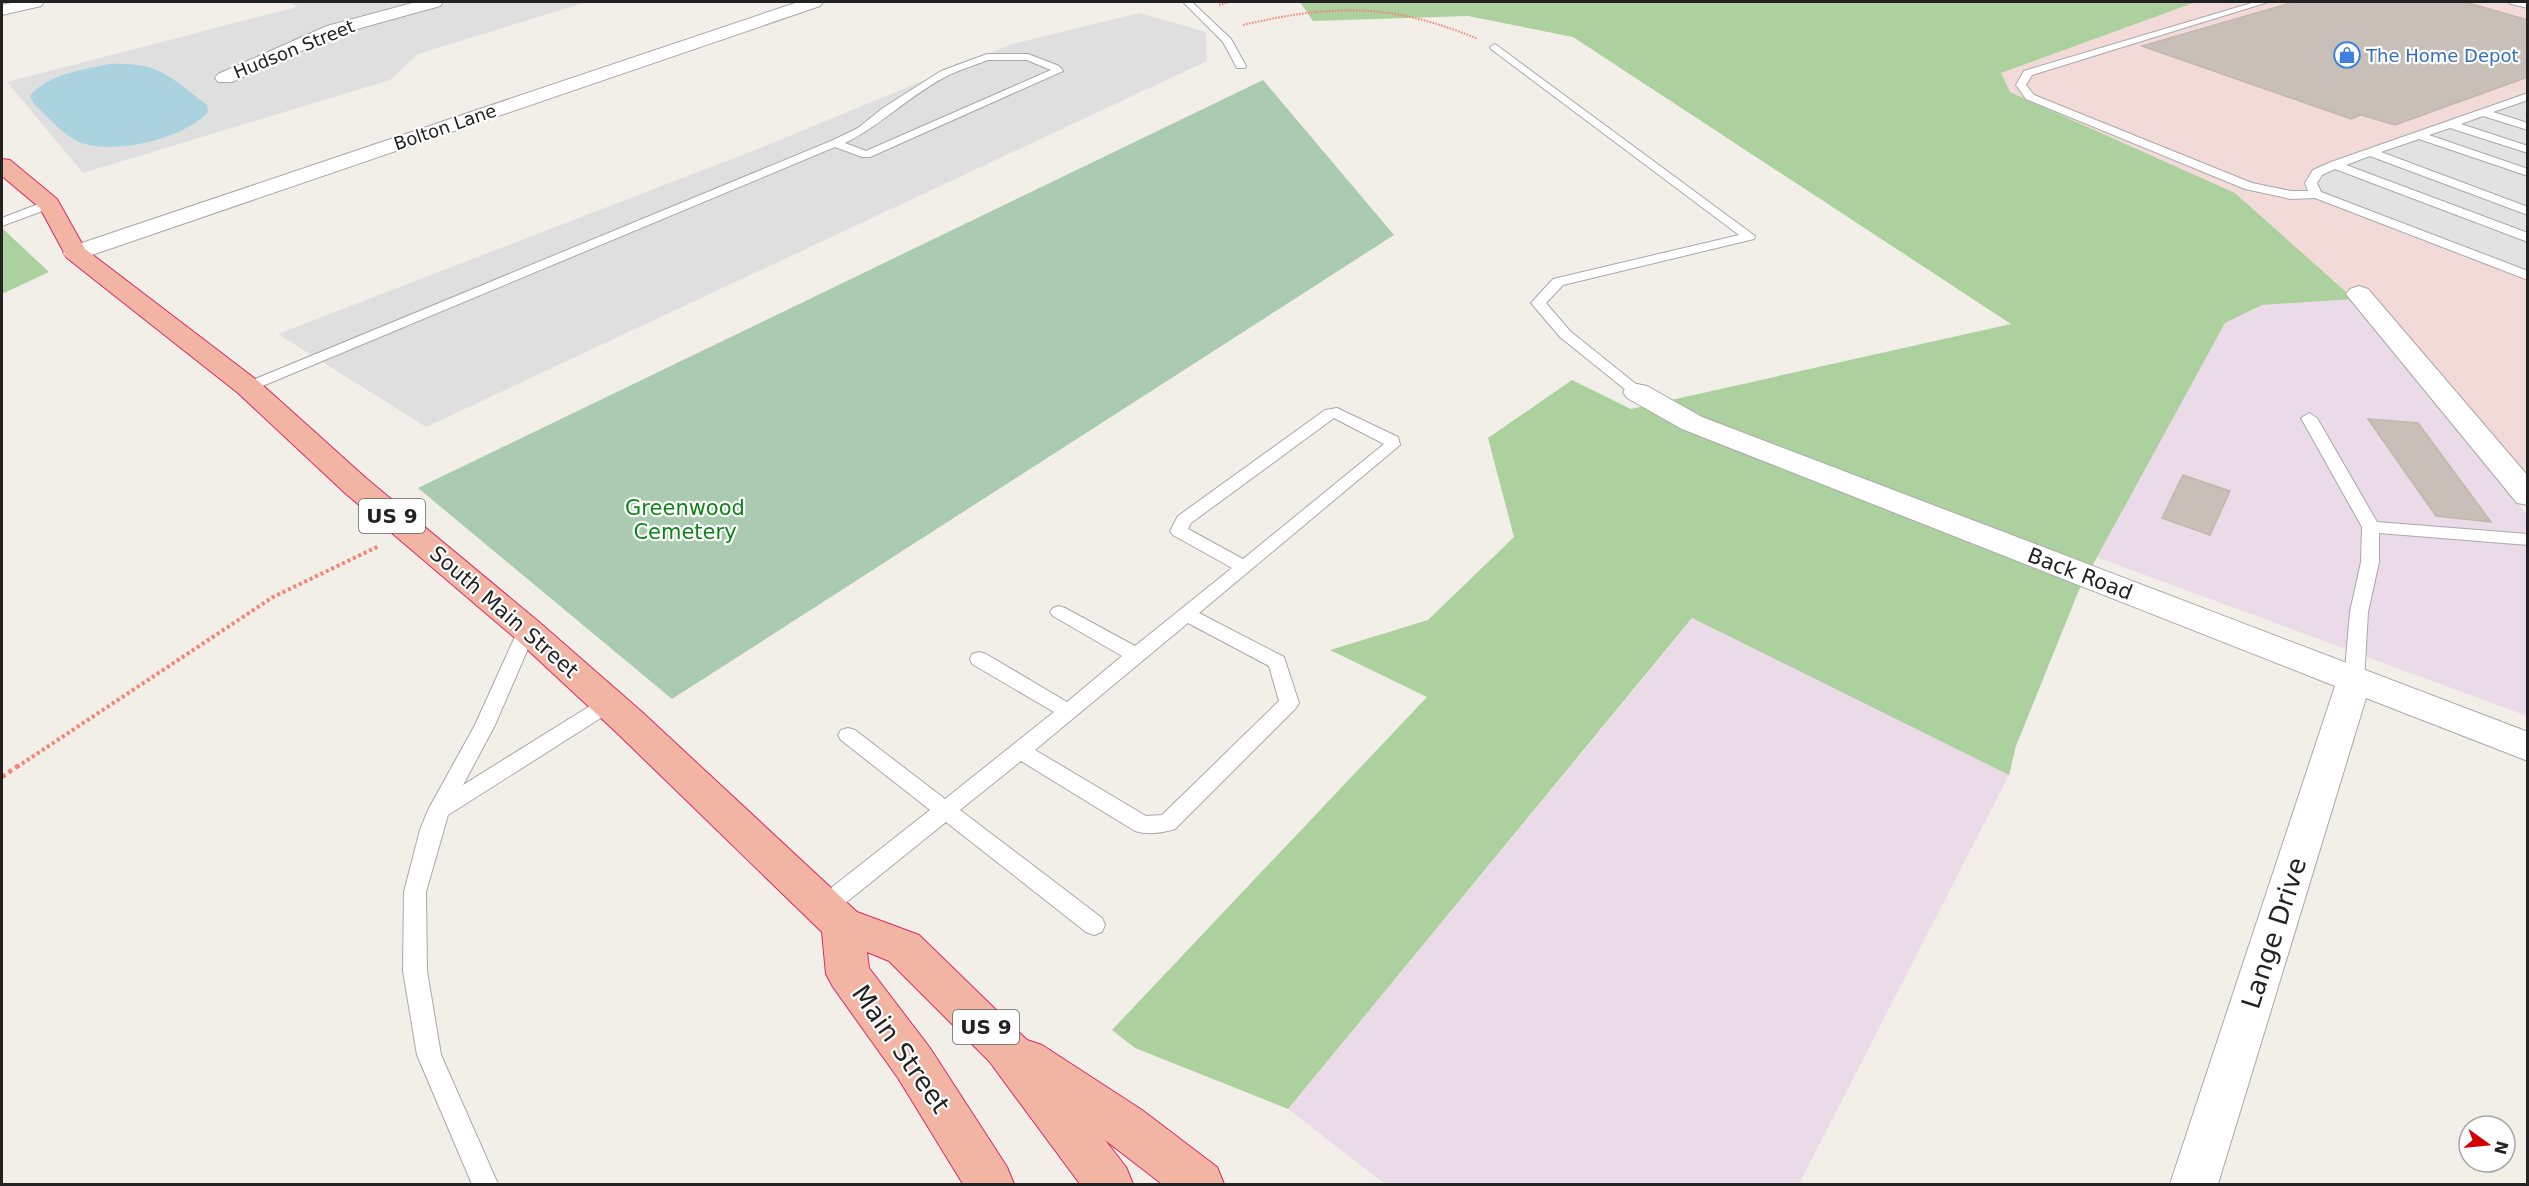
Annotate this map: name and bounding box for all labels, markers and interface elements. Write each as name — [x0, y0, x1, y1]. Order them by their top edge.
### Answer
street label: Hudson Street — [230, 15, 358, 83]
shop icon: The Home Depot — [2332, 40, 2362, 70]
place label: The Home Depot — [2365, 45, 2519, 66]
street label: Bolton Lane — [391, 100, 499, 154]
park label: Greenwood Cemetery — [625, 496, 745, 544]
road number: US 9 — [359, 499, 425, 533]
street label: South Main Street — [425, 541, 583, 683]
street label: Back Road — [2024, 543, 2136, 605]
street label: Lange Drive — [2235, 854, 2313, 1012]
street label: Main Street — [846, 979, 956, 1119]
road number: US 9 — [953, 1010, 1019, 1044]
north arrow — [2457, 1114, 2517, 1174]
text: N — [2490, 1139, 2512, 1157]

